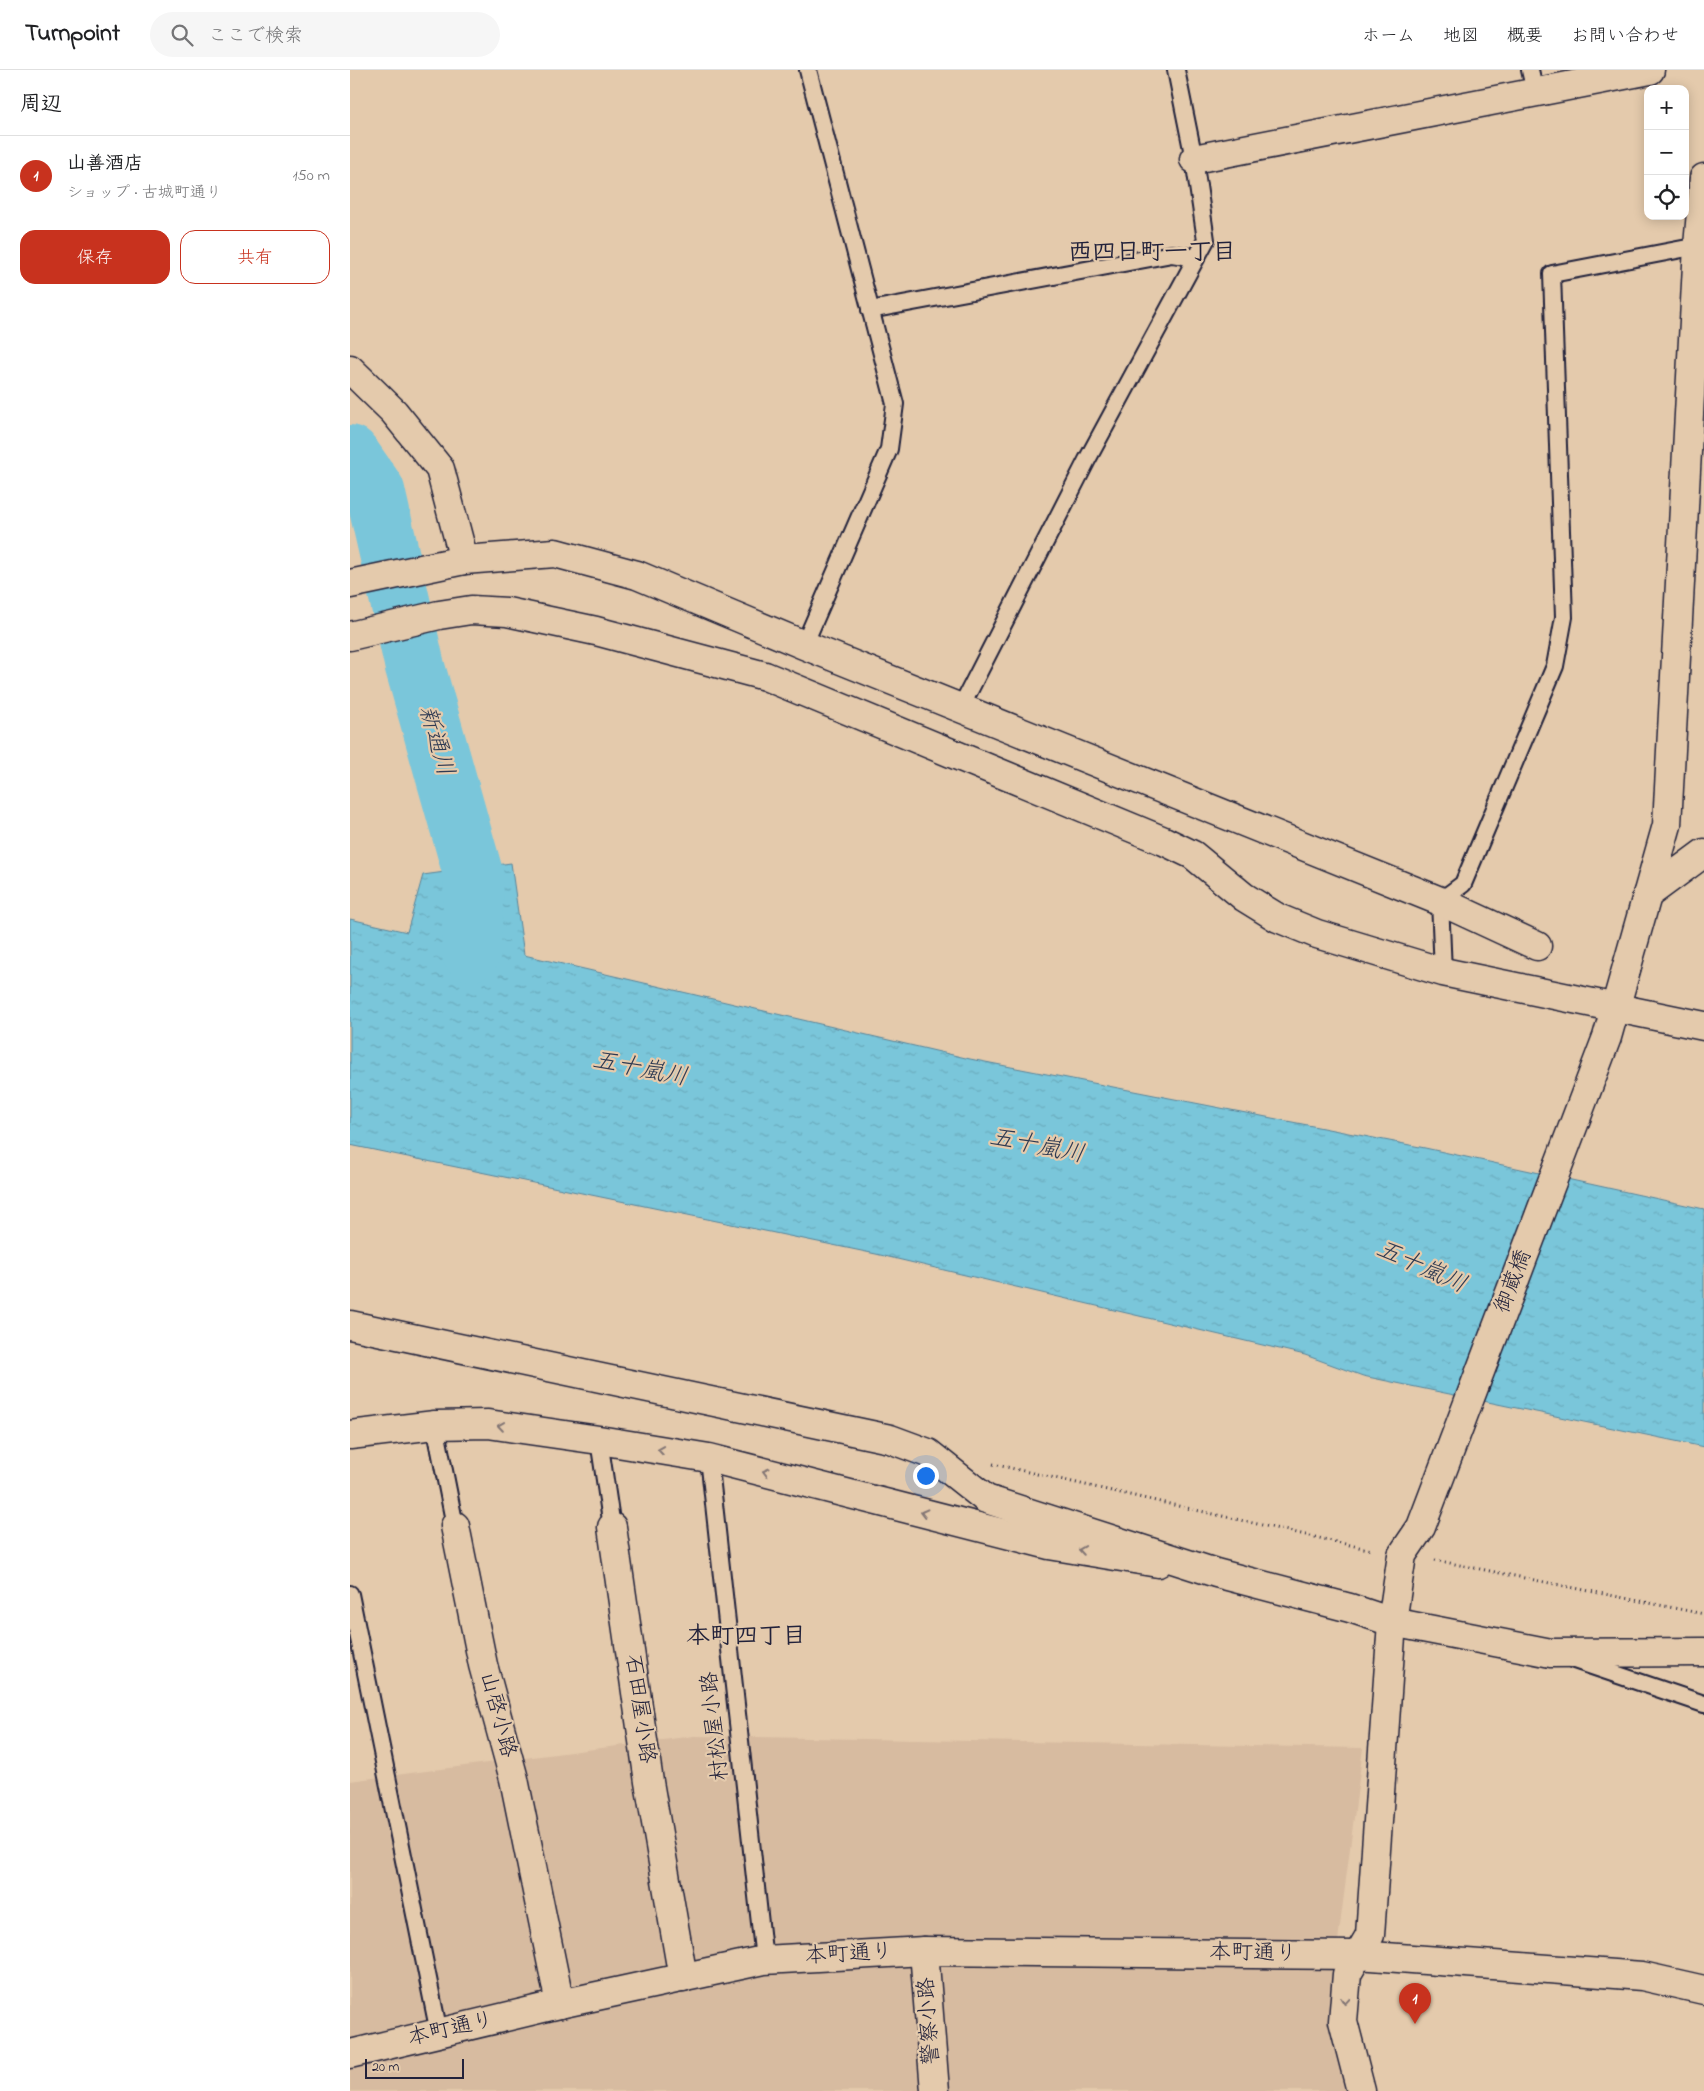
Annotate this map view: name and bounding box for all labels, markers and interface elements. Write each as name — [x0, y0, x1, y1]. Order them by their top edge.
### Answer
search box — [150, 12, 500, 57]
text: Turnpoint — [25, 17, 120, 52]
icon: search — [168, 21, 196, 49]
text: ここで検索 — [208, 23, 303, 50]
text: ホーム — [1362, 24, 1415, 50]
text: 地図 — [1443, 24, 1479, 50]
text: 概要 — [1507, 24, 1543, 50]
text: お問い合わせ — [1571, 24, 1679, 50]
map controls — [1644, 85, 1689, 220]
button: + — [1644, 85, 1689, 130]
text: 周辺 — [20, 90, 62, 120]
button: − — [1644, 130, 1689, 175]
text: 山善酒店 — [67, 151, 143, 178]
text: 1 — [33, 164, 39, 188]
text: 150 m — [292, 164, 330, 188]
button: locate — [1644, 175, 1689, 220]
text: ショップ · 古城町通り — [67, 181, 222, 205]
button: 保存 — [20, 230, 170, 284]
button: 共有 — [180, 230, 330, 284]
district label: 西四日町一丁目 — [1068, 236, 1236, 271]
water label: 新通川 — [408, 702, 462, 780]
water label: 五十嵐川 — [590, 1044, 690, 1096]
water label: 五十嵐川 — [987, 1121, 1087, 1173]
water label: 五十嵐川 — [1370, 1232, 1472, 1304]
street label: 御蔵橋 — [1487, 1245, 1541, 1319]
one-way arrow — [496, 1421, 504, 1432]
one-way arrow — [657, 1445, 665, 1456]
your location — [913, 1463, 939, 1489]
one-way arrow — [763, 1468, 771, 1478]
one-way arrow — [919, 1508, 928, 1519]
one-way arrow — [1077, 1546, 1086, 1556]
district label: 本町四丁目 — [686, 1620, 806, 1655]
street label: 石田屋小路 — [616, 1652, 662, 1766]
street label: 山啓小路 — [470, 1668, 524, 1762]
street label: 村松屋小路 — [694, 1670, 738, 1782]
street label: 本町通り — [804, 1937, 894, 1973]
street label: 本町通り — [1209, 1937, 1297, 1971]
street label: 警察小路 — [911, 1976, 949, 2066]
pin: 1 — [1399, 1983, 1431, 2024]
one-way arrow — [1339, 1997, 1350, 2005]
street label: 本町通り — [405, 2005, 497, 2055]
scale bar — [365, 2056, 464, 2079]
text: 20 m — [372, 2057, 399, 2078]

